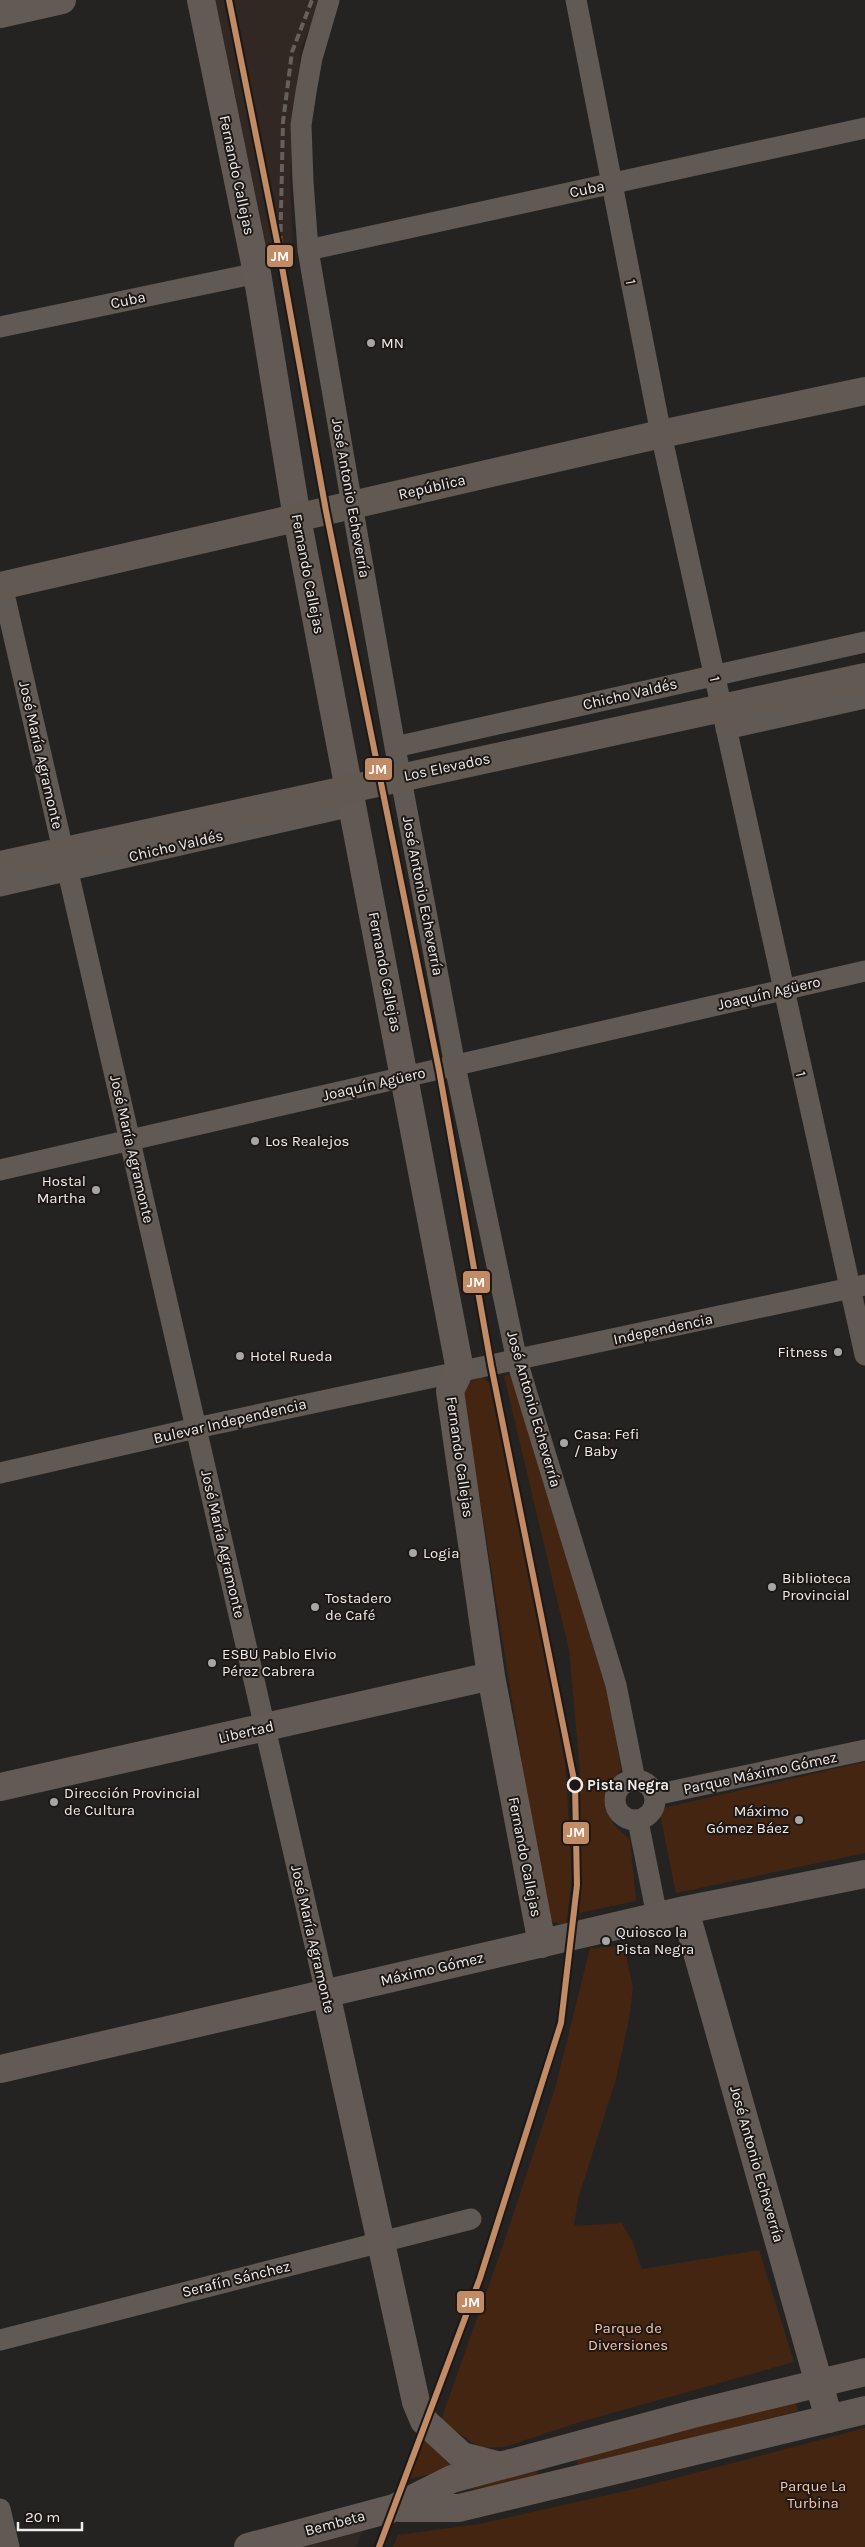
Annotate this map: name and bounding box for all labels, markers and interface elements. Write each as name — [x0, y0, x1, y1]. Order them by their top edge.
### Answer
street label: Fernando Callejas — [216, 113, 258, 237]
street label: Cuba — [568, 177, 606, 201]
line badge: JM — [266, 244, 294, 268]
text: JM — [271, 248, 289, 265]
street label: 1 — [622, 278, 640, 286]
street label: Cuba — [109, 288, 147, 312]
place label: MN — [381, 334, 404, 352]
marker: MN — [365, 337, 377, 349]
street label: José Antonio Echeverría — [328, 417, 374, 579]
street label: República — [397, 471, 467, 503]
street label: Fernando Callejas — [288, 512, 328, 636]
street label: Chicho Valdés — [581, 674, 679, 714]
street label: 1 — [706, 675, 724, 683]
street label: José María Agramonte — [15, 679, 67, 831]
street label: Los Elevados — [402, 749, 492, 785]
line badge: JM — [364, 757, 393, 781]
text: JM — [369, 761, 387, 778]
street label: José Antonio Echeverría — [399, 815, 447, 977]
street label: Chicho Valdés — [127, 826, 225, 866]
street label: Fernando Callejas — [365, 910, 405, 1034]
street label: Joaquín Agüero — [716, 972, 822, 1014]
street label: Joaquín Agüero — [321, 1063, 427, 1105]
street label: 1 — [792, 1070, 810, 1078]
street label: José María Agramonte — [106, 1073, 158, 1225]
place label: Los Realejos — [265, 1132, 350, 1150]
marker: Los Realejos — [249, 1135, 261, 1147]
place label: Hostal Martha — [37, 1172, 86, 1207]
marker: Hostal Martha — [90, 1184, 102, 1196]
line badge: JM — [462, 1270, 491, 1294]
text: JM — [467, 1274, 485, 1291]
street label: Independencia — [611, 1310, 715, 1348]
street label: José Antonio Echeverría — [503, 1329, 565, 1489]
place label: Fitness — [778, 1343, 828, 1361]
marker: Fitness — [832, 1346, 844, 1358]
place label: Hotel Rueda — [250, 1347, 332, 1365]
marker: Hotel Rueda — [234, 1350, 246, 1362]
street label: Bulevar Independencia — [152, 1395, 308, 1447]
street label: Fernando Callejas — [443, 1395, 477, 1519]
place label: Casa: Fefi / Baby — [574, 1425, 639, 1460]
marker: Casa: Fefi / Baby — [558, 1437, 570, 1449]
street label: José María Agramonte — [197, 1468, 249, 1620]
place label: Logia — [423, 1544, 459, 1562]
marker: Logia — [407, 1547, 419, 1559]
place label: Biblioteca Provincial — [782, 1569, 851, 1604]
marker: Biblioteca Provincial — [766, 1581, 778, 1593]
place label: Tostadero de Café — [325, 1589, 392, 1624]
marker: Tostadero de Café — [309, 1601, 321, 1613]
place label: ESBU Pablo Elvio Pérez Cabrera — [222, 1645, 336, 1680]
marker: ESBU Pablo Elvio Pérez Cabrera — [206, 1657, 218, 1669]
street label: Libertad — [217, 1717, 275, 1747]
street label: Parque Máximo Gómez — [681, 1748, 839, 1798]
place label: Pista Negra — [587, 1776, 669, 1794]
marker: Pista Negra — [567, 1777, 583, 1793]
place label: Dirección Provincial de Cultura — [64, 1784, 200, 1819]
street label: Fernando Callejas — [505, 1795, 545, 1919]
marker: Dirección Provincial de Cultura — [48, 1796, 60, 1808]
place label: Máximo Gómez Báez — [706, 1802, 789, 1837]
marker: Máximo Gómez Báez — [793, 1814, 805, 1826]
line badge: JM — [562, 1821, 590, 1845]
text: JM — [567, 1824, 585, 1841]
street label: José María Agramonte — [287, 1863, 339, 2015]
place label: Quiosco la Pista Negra — [616, 1923, 694, 1958]
marker: Quiosco la Pista Negra — [600, 1935, 612, 1947]
street label: Máximo Gómez — [379, 1948, 485, 1990]
street label: José Antonio Echeverría — [726, 2084, 788, 2244]
street label: Serafín Sánchez — [180, 2257, 292, 2301]
line badge: JM — [456, 2290, 485, 2314]
text: JM — [462, 2294, 480, 2311]
park label: Parque de Diversiones — [588, 2319, 668, 2354]
park label: Parque La Turbina — [780, 2477, 846, 2512]
scale bar — [18, 2500, 81, 2532]
street label: Bembeta — [303, 2506, 367, 2540]
text: 20 m — [25, 2508, 60, 2526]

